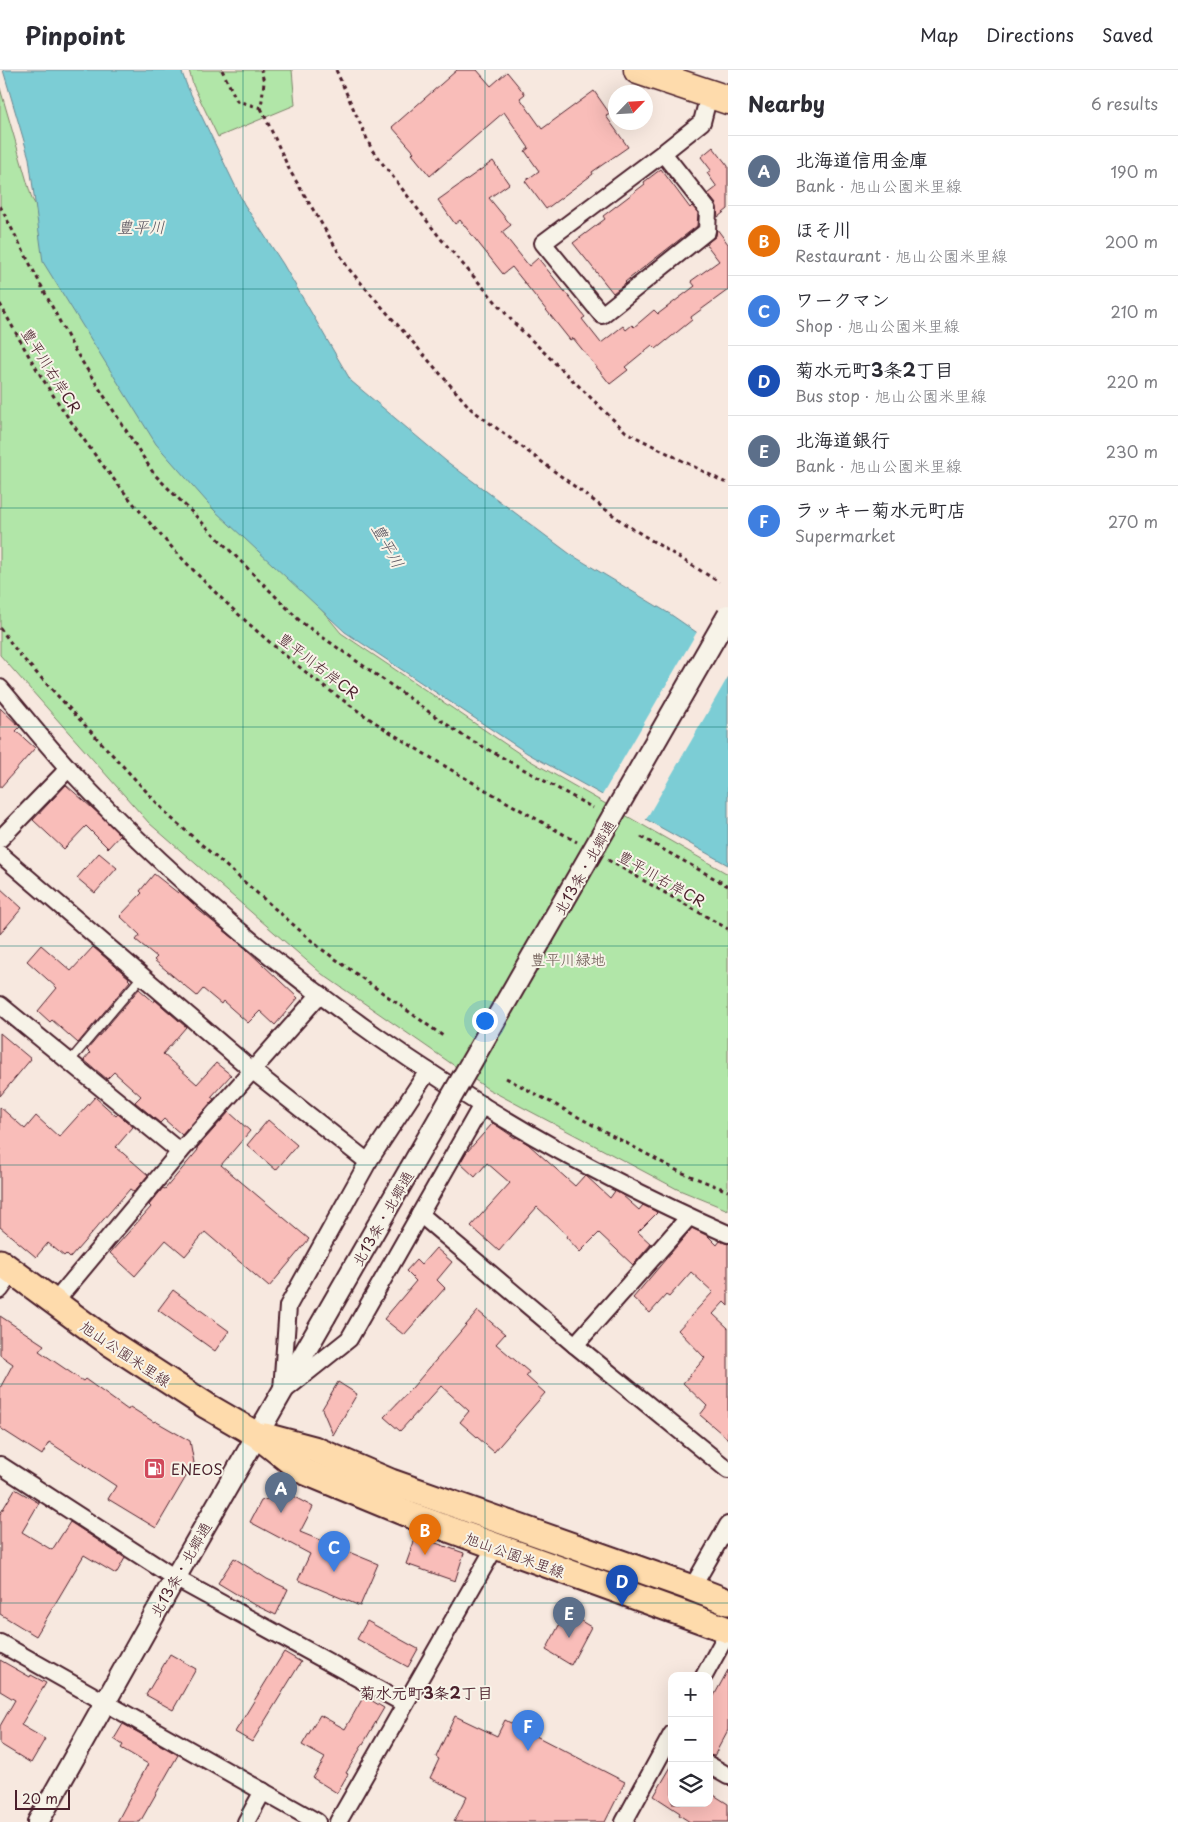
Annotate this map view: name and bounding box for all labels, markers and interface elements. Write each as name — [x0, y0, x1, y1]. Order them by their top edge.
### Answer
text: Pinpoint — [25, 17, 126, 53]
text: Map — [920, 21, 958, 48]
text: Directions — [986, 21, 1074, 48]
text: Saved — [1102, 21, 1153, 48]
north arrow — [608, 85, 653, 130]
text: Nearby — [748, 87, 825, 119]
text: 6 results — [1091, 91, 1158, 115]
text: 北海道信用金庫 — [795, 145, 928, 173]
text: A — [758, 159, 770, 183]
text: 190 m — [1110, 159, 1158, 183]
text: Bank · 旭山公園米里線 — [795, 173, 962, 197]
water label: 豊平川 — [117, 214, 165, 238]
text: ほそ川 — [795, 215, 852, 243]
text: B — [759, 229, 769, 253]
text: 200 m — [1105, 229, 1158, 253]
text: Restaurant · 旭山公園米里線 — [795, 243, 1007, 267]
text: ワークマン — [795, 285, 890, 313]
text: C — [758, 299, 770, 323]
text: 210 m — [1110, 299, 1158, 323]
text: Shop · 旭山公園米里線 — [795, 313, 960, 337]
street label: 豊平川右岸CR — [16, 323, 88, 417]
text: 菊水元町3条2丁目 — [795, 355, 954, 383]
text: D — [758, 369, 770, 393]
text: 220 m — [1107, 369, 1158, 393]
text: Bus stop · 旭山公園米里線 — [795, 383, 987, 407]
text: 北海道銀行 — [795, 425, 890, 453]
text: E — [759, 439, 769, 463]
text: 230 m — [1106, 439, 1158, 463]
text: Bank · 旭山公園米里線 — [795, 453, 962, 477]
text: ラッキー菊水元町店 — [795, 495, 966, 523]
text: F — [759, 509, 769, 533]
text: 270 m — [1108, 509, 1158, 533]
water label: 豊平川 — [367, 518, 411, 572]
text: Supermarket — [795, 523, 895, 547]
street label: 豊平川右岸CR — [274, 626, 364, 704]
street label: 北13条・北郷通 — [547, 815, 621, 919]
street label: 豊平川右岸CR — [614, 844, 710, 912]
park label: 豊平川緑地 — [530, 947, 606, 970]
your location — [472, 1008, 498, 1034]
street label: 北13条・北郷通 — [345, 1166, 419, 1270]
street label: 旭山公園米里線 — [76, 1314, 176, 1392]
fuel station icon: ENEOS — [143, 1456, 167, 1480]
place label: ENEOS — [171, 1457, 223, 1480]
pin: A — [265, 1472, 297, 1513]
pin: B — [409, 1514, 441, 1555]
street label: 北13条・北郷通 — [143, 1517, 217, 1621]
street label: 旭山公園米里線 — [462, 1525, 568, 1583]
pin: C — [318, 1531, 350, 1572]
pin: D — [606, 1565, 638, 1606]
pin: E — [553, 1597, 585, 1638]
map controls — [668, 1672, 713, 1807]
button: + — [668, 1672, 713, 1717]
district label: 菊水元町3条2丁目 — [359, 1680, 493, 1704]
pin: F — [512, 1710, 544, 1751]
button: − — [668, 1717, 713, 1762]
button: layers — [668, 1762, 713, 1807]
scale bar — [15, 1787, 70, 1810]
text: 20 m — [22, 1788, 58, 1809]

